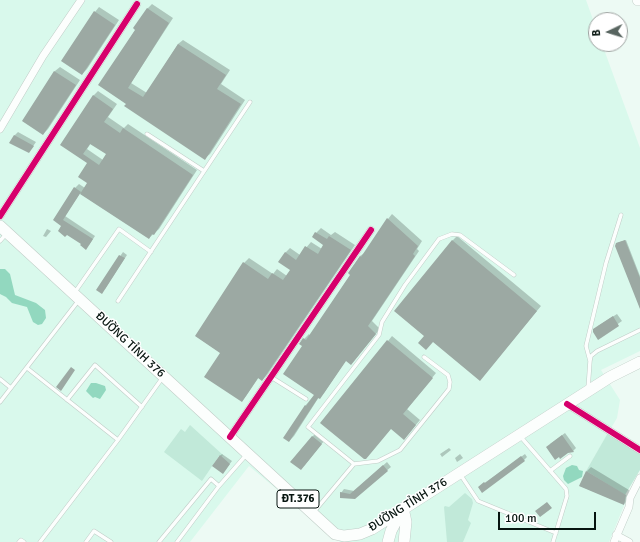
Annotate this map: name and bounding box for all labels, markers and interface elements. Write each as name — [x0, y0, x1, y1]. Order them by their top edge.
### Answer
north arrow — [588, 12, 628, 52]
text: B — [590, 29, 603, 37]
street label: ĐƯỜNG TỈNH 376 — [92, 309, 168, 381]
street label: ĐƯỜNG TỈNH 376 — [366, 475, 450, 535]
road number: ĐT.376 — [277, 490, 319, 508]
scale bar — [500, 504, 598, 530]
text: 100 m — [505, 511, 537, 526]

